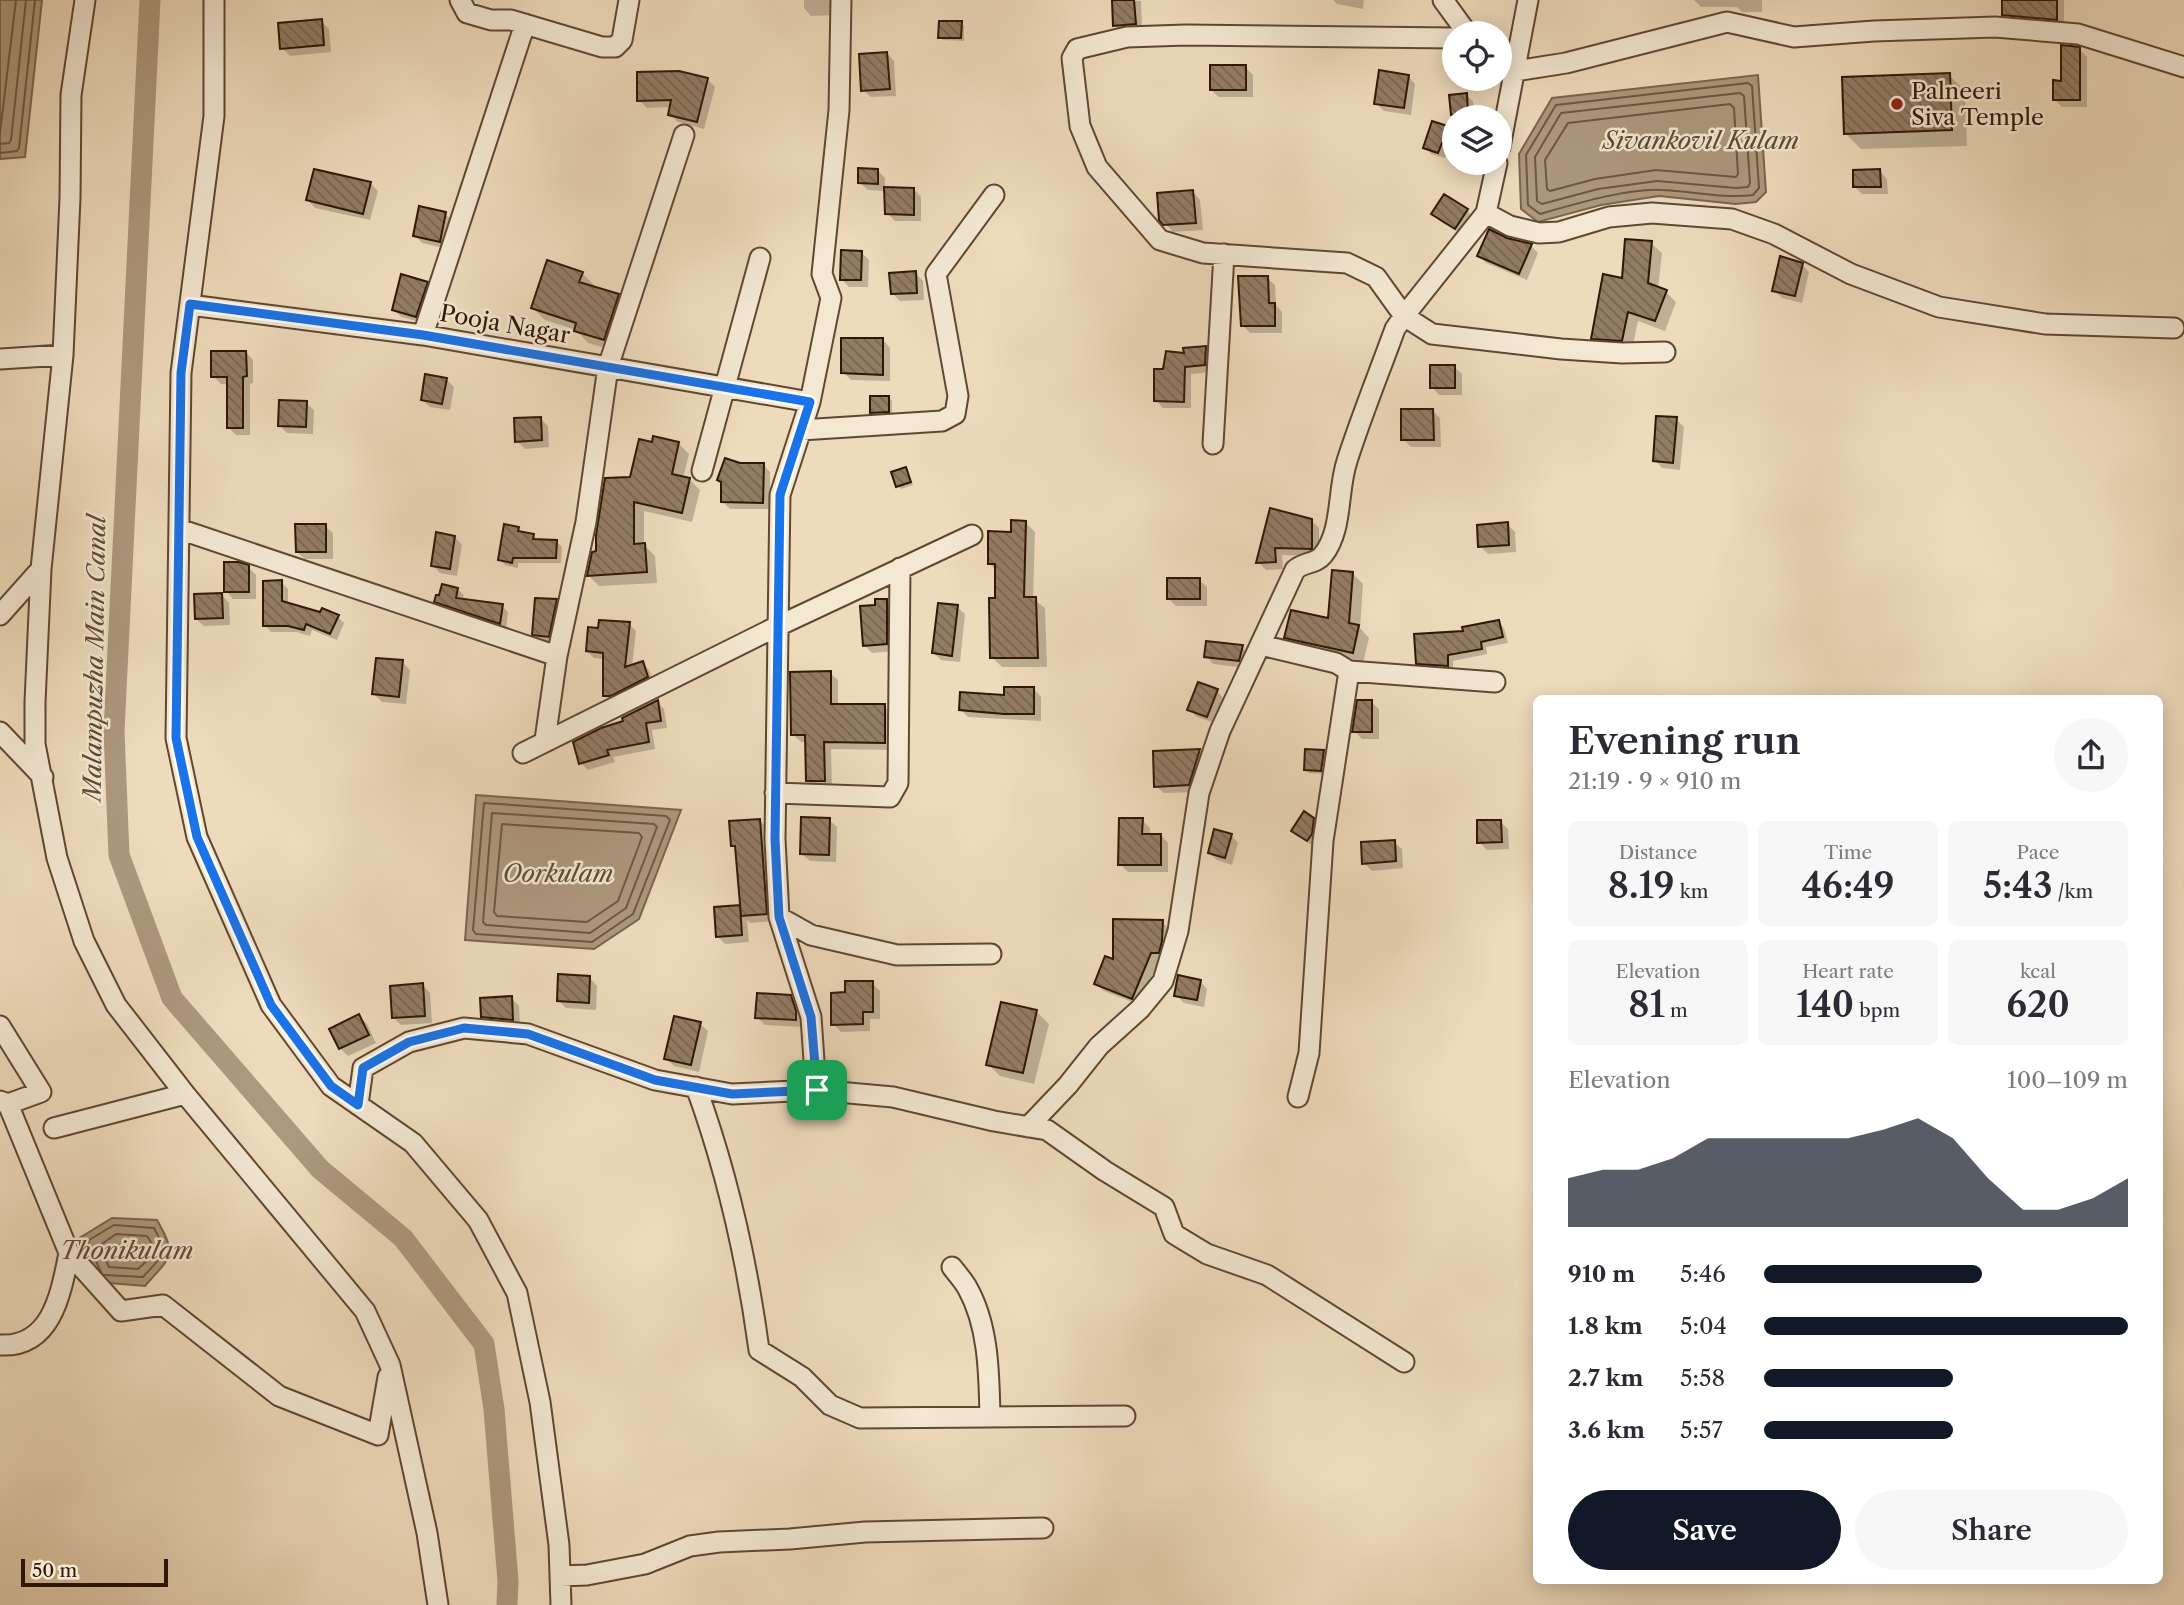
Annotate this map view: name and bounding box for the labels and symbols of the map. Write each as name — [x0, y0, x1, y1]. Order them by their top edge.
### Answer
place label: Palneeri Siva Temple — [1911, 77, 2044, 131]
marker: Palneeri Siva Temple — [1889, 96, 1905, 112]
water label: Sivankovil Kulam — [1601, 126, 1799, 155]
street label: Pooja Nagar — [438, 299, 573, 349]
water label: Malampuzha Main Canal — [77, 512, 112, 804]
water label: Oorkulam — [503, 859, 613, 888]
pin — [787, 1060, 847, 1120]
water label: Thonikulam — [60, 1236, 194, 1265]
scale bar — [21, 1556, 168, 1588]

